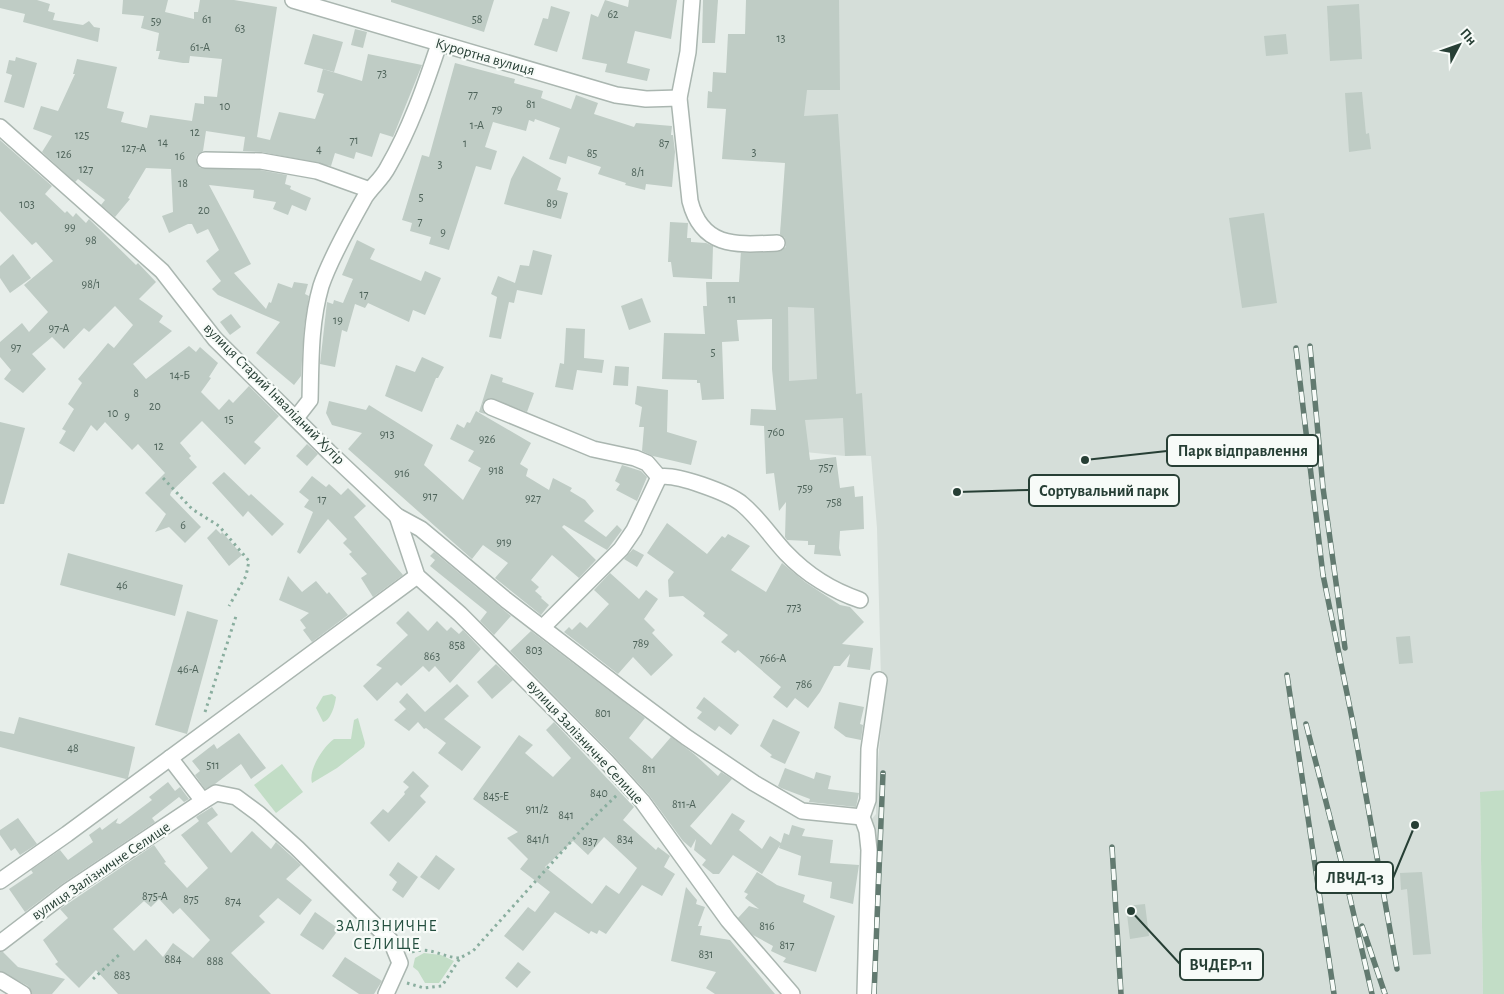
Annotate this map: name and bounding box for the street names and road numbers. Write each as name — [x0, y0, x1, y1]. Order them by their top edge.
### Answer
street label: Курортна вулиця — [434, 36, 536, 78]
street label: вулиця Старий Інвалідний Хутір — [201, 321, 348, 468]
street label: вулиця Залізничне Селище — [524, 677, 646, 807]
street label: вулиця Залізничне Селище — [29, 819, 173, 923]

